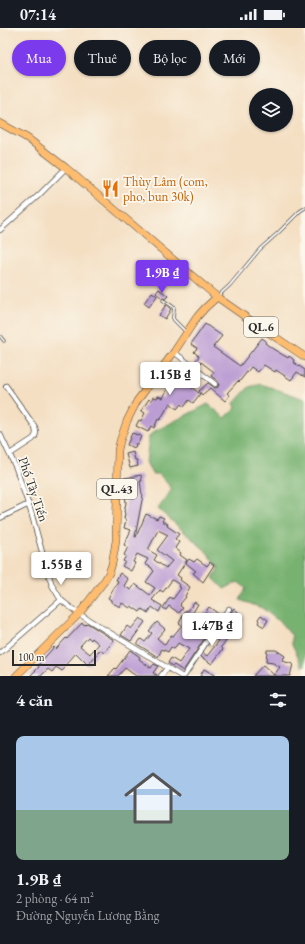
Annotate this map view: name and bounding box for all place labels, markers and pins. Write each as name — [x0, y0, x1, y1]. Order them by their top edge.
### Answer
place label: Thùy Lâm (com, pho, bun 30k) — [123, 173, 208, 205]
restaurant icon: Thùy Lâm (com, pho, bun 30k) — [100, 178, 120, 198]
pin: 1.9B ₫ — [129, 260, 195, 294]
pin: 1.15B ₫ — [133, 362, 207, 396]
pin: 1.55B ₫ — [24, 552, 98, 586]
pin: 1.47B ₫ — [175, 613, 249, 647]

